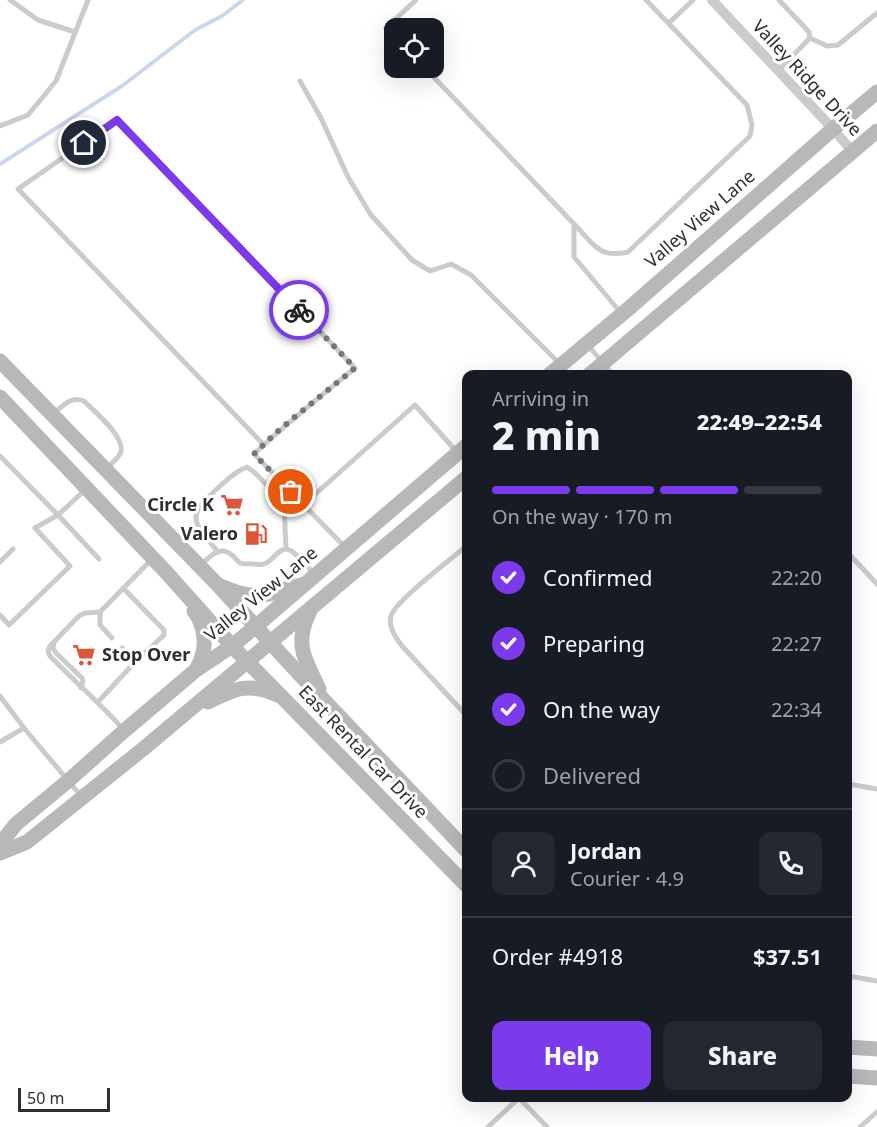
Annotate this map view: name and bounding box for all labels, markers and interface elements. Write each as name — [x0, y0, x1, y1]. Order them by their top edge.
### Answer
street label: Valley Ridge Drive — [748, 14, 868, 141]
map controls — [384, 18, 444, 78]
button: locate — [384, 18, 444, 78]
pin — [58, 117, 109, 168]
icon: home — [67, 126, 100, 159]
street label: Valley View Lane — [639, 164, 759, 273]
courier — [269, 280, 329, 340]
icon: bike — [283, 294, 316, 327]
text: Arriving in — [492, 385, 589, 412]
text: 22:49–22:54 — [697, 406, 822, 436]
text: 2 min — [492, 408, 601, 461]
pin — [265, 466, 316, 517]
icon: bag — [274, 475, 307, 508]
place label: Circle K — [147, 492, 214, 516]
supermarket icon: Circle K — [219, 492, 245, 518]
text: On the way · 170 m — [492, 503, 672, 530]
place label: Valero — [181, 521, 238, 545]
fuel station icon: Valero — [243, 521, 269, 547]
street label: Valley View Lane — [199, 540, 322, 646]
icon: check — [492, 561, 525, 594]
text: Confirmed — [543, 562, 653, 592]
text: 22:20 — [771, 564, 822, 591]
icon: check — [492, 627, 525, 660]
text: Preparing — [543, 628, 645, 658]
text: 22:27 — [771, 630, 822, 657]
supermarket icon: Stop Over — [71, 642, 97, 668]
place label: Stop Over — [102, 642, 190, 666]
street label: East Rental Car Drive — [294, 680, 434, 823]
icon: check — [492, 693, 525, 726]
text: On the way — [543, 694, 660, 724]
text: 22:34 — [771, 696, 822, 723]
text: Delivered — [543, 760, 641, 790]
button: person — [492, 832, 555, 895]
button: phone — [759, 832, 822, 895]
text: Jordan — [570, 835, 642, 865]
text: Courier · 4.9 — [570, 865, 684, 892]
text: Order #4918 — [492, 941, 623, 971]
text: $37.51 — [753, 941, 822, 971]
button: Help — [492, 1021, 651, 1090]
button: Share — [663, 1021, 822, 1090]
scale bar — [18, 1085, 110, 1112]
text: 50 m — [27, 1087, 64, 1109]

